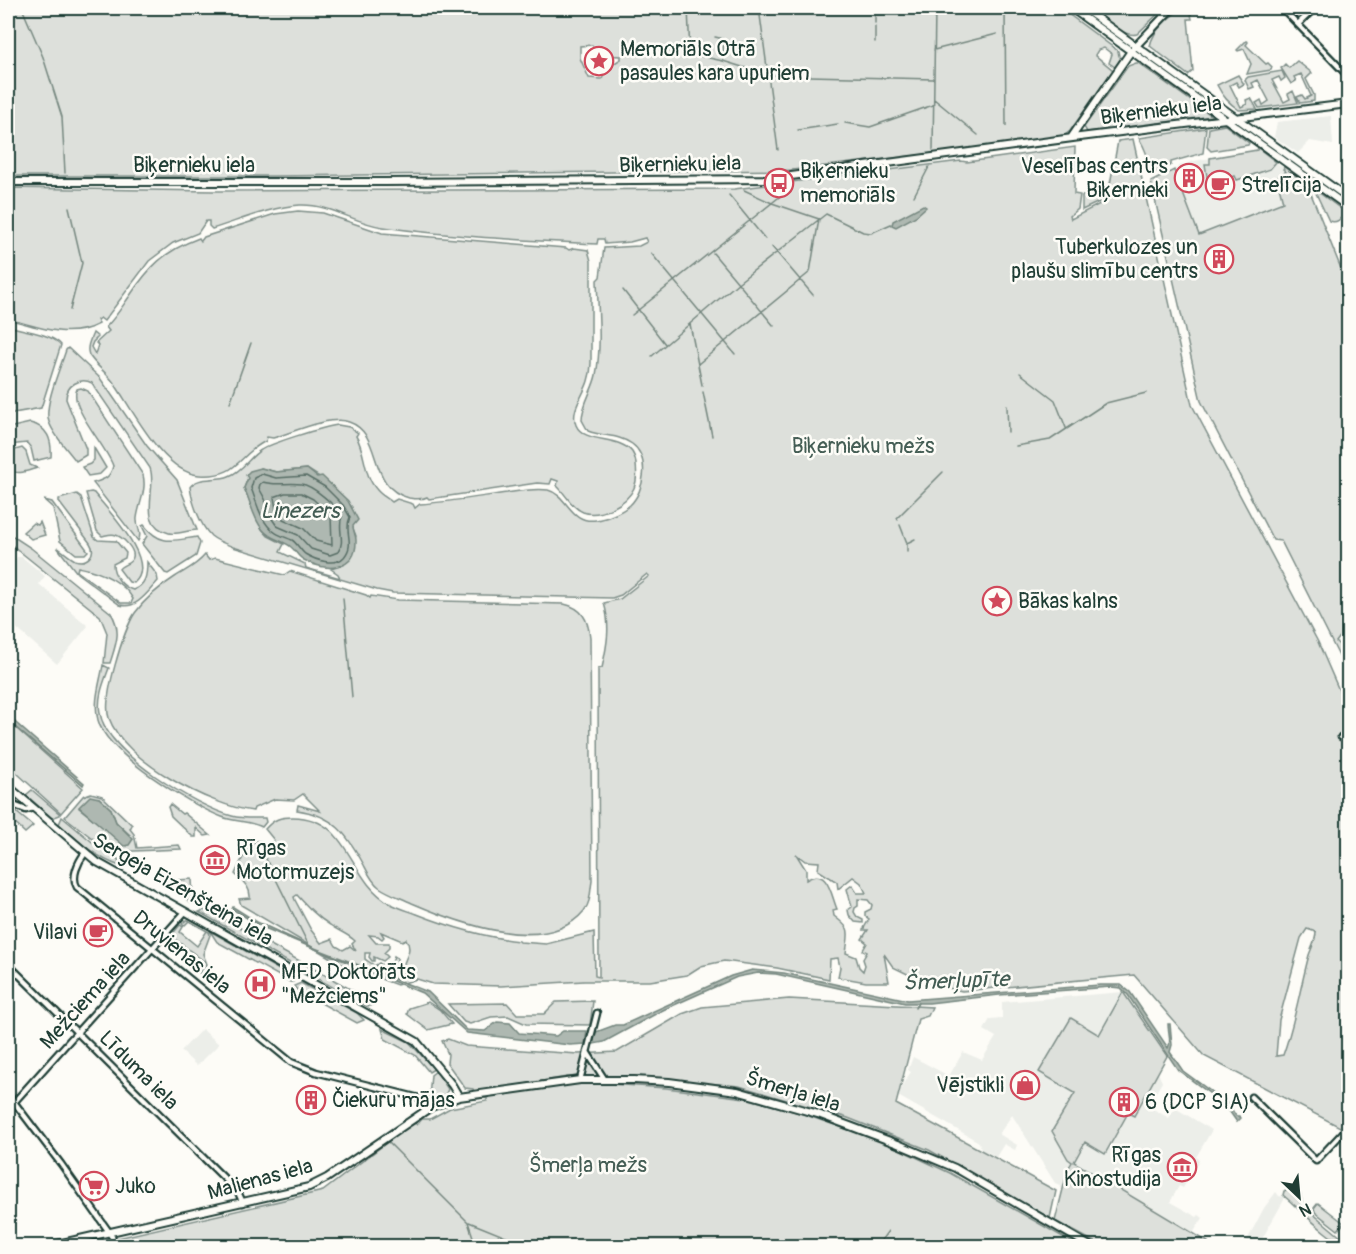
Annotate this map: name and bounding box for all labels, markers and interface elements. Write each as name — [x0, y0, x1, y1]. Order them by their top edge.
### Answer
place label: Memoriāls Otrā pasaules kara upuriem — [620, 36, 810, 87]
place icon: Memoriāls Otrā pasaules kara upuriem — [583, 45, 615, 77]
street label: Biķernieku iela — [1099, 90, 1223, 131]
street label: Biķernieku iela — [619, 150, 741, 179]
street label: Biķernieku iela — [133, 152, 255, 179]
place label: Veselības centrs Biķernieki — [1021, 153, 1169, 204]
place label: Biķernieku memoriāls — [800, 158, 896, 209]
building icon: Veselības centrs Biķernieki — [1173, 162, 1205, 194]
bus stop icon: Biķernieku memoriāls — [763, 167, 795, 199]
cafe icon: Strelīcija — [1204, 169, 1236, 201]
place label: Strelīcija — [1241, 172, 1322, 199]
place label: Tuberkulozes un plaušu slimību centrs — [1011, 234, 1199, 285]
building icon: Tuberkulozes un plaušu slimību centrs — [1203, 243, 1235, 275]
park label: Biķernieku mežs — [792, 433, 935, 460]
water label: Linezers — [260, 497, 342, 525]
place icon: Bākas kalns — [981, 585, 1013, 617]
place label: Bākas kalns — [1018, 588, 1118, 615]
street label: Sergeja Eizenšteina iela — [88, 827, 278, 952]
place label: Rīgas Motormuzejs — [236, 835, 355, 886]
museum icon: Rīgas Motormuzejs — [199, 844, 231, 876]
street label: Druvienas iela — [127, 905, 236, 1000]
cafe icon: Vilavi — [82, 916, 114, 948]
place label: Vilavi — [33, 919, 77, 946]
street label: Mežciema iela — [34, 946, 136, 1055]
place label: MFD Doktorāts "Mežciems" — [281, 959, 416, 1010]
water label: Šmerļupīte — [902, 965, 1012, 997]
hospital icon: MFD Doktorāts "Mežciems" — [244, 968, 276, 1000]
street label: Līduma iela — [93, 1025, 184, 1116]
street label: Šmerļa iela — [742, 1063, 844, 1119]
shop icon: Vējstikli — [1009, 1069, 1041, 1101]
place label: Vējstikli — [936, 1072, 1004, 1099]
building icon: Čiekuru mājas — [295, 1084, 327, 1116]
place label: Čiekuru mājas — [332, 1086, 455, 1114]
building icon: 6 (DCP SIA) — [1108, 1086, 1140, 1118]
place label: 6 (DCP SIA) — [1145, 1089, 1250, 1116]
place label: Rīgas Kinostudija — [1064, 1142, 1162, 1193]
park label: Šmerļa mežs — [529, 1151, 647, 1179]
museum icon: Rīgas Kinostudija — [1166, 1151, 1198, 1183]
street label: Malienas iela — [204, 1152, 316, 1207]
north arrow — [1269, 1167, 1329, 1227]
supermarket icon: Juko — [78, 1170, 110, 1202]
place label: Juko — [115, 1173, 156, 1200]
text: N — [1296, 1198, 1314, 1221]

